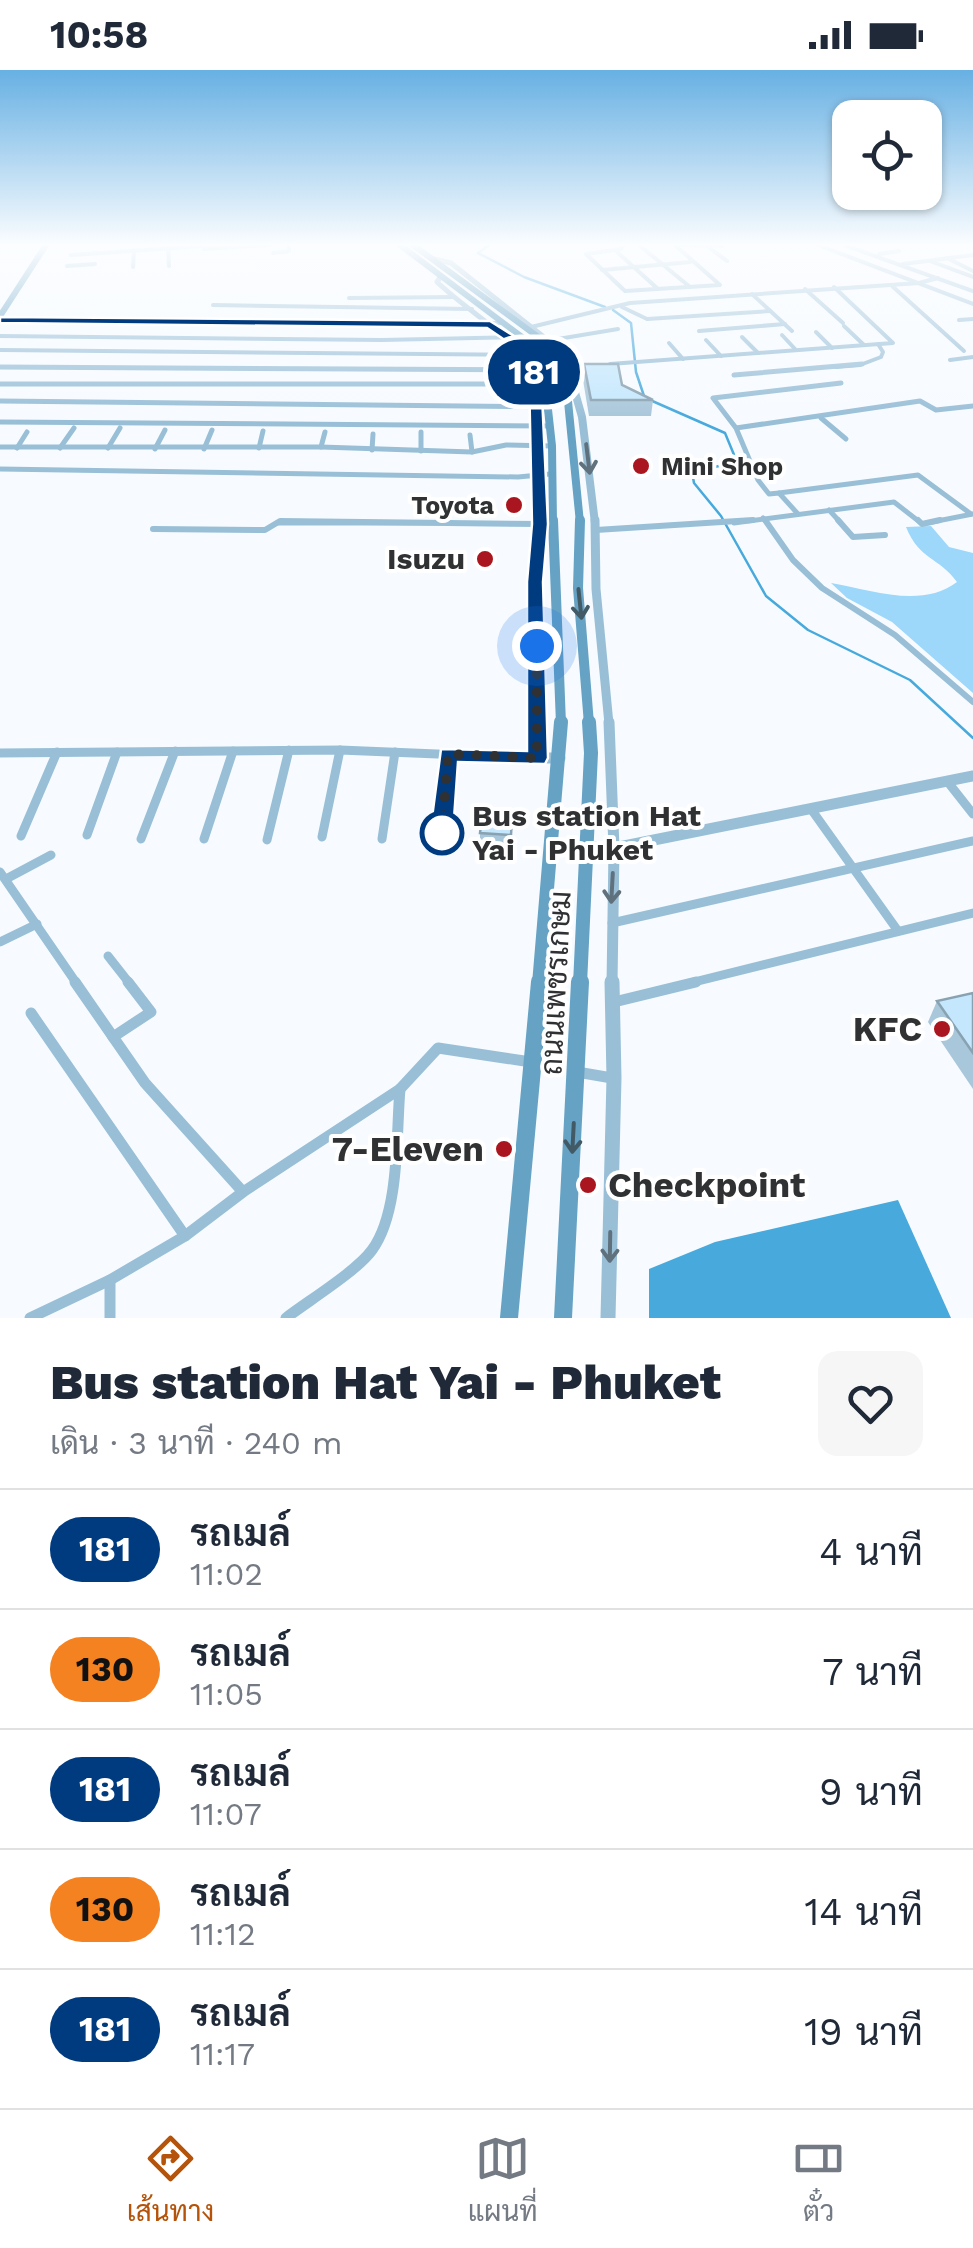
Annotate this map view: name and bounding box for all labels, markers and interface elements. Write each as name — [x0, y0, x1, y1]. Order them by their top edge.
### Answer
text: 10:58 — [50, 13, 148, 57]
map controls — [832, 100, 942, 210]
button: locate — [832, 100, 942, 210]
line badge: 181 — [476, 340, 592, 404]
text: 181 — [508, 351, 560, 393]
one-way arrow — [579, 442, 597, 475]
place label: Mini Shop — [661, 452, 783, 481]
marker: Mini Shop — [630, 455, 652, 477]
place label: Toyota — [411, 491, 495, 520]
marker: Toyota — [503, 494, 525, 516]
place label: Isuzu — [387, 541, 465, 576]
marker: Isuzu — [474, 548, 496, 570]
one-way arrow — [571, 587, 590, 619]
your location — [512, 621, 562, 671]
place label: Bus station Hat Yai - Phuket — [472, 798, 701, 867]
marker: Bus station Hat Yai - Phuket — [421, 812, 463, 854]
one-way arrow — [602, 871, 621, 903]
street label: ถนนเพชรเกษม — [533, 890, 578, 1076]
place label: KFC — [853, 1008, 922, 1050]
marker: KFC — [931, 1018, 953, 1040]
one-way arrow — [563, 1121, 582, 1153]
place label: 7-Eleven — [332, 1128, 484, 1170]
marker: 7-Eleven — [493, 1138, 515, 1160]
place label: Checkpoint — [608, 1164, 805, 1206]
marker: Checkpoint — [577, 1174, 599, 1196]
one-way arrow — [600, 1231, 619, 1263]
button: heart — [818, 1351, 923, 1456]
text: Bus station Hat Yai - Phuket — [50, 1354, 721, 1411]
text: เดิน · 3 นาที · 240 m — [50, 1424, 342, 1462]
text: รถเมล์ — [190, 1511, 291, 1555]
text: 181 — [79, 1528, 131, 1570]
text: 4 นาที — [819, 1530, 923, 1574]
text: 11:02 — [190, 1555, 263, 1593]
text: รถเมล์ — [190, 1631, 291, 1675]
text: 130 — [76, 1648, 134, 1690]
text: 7 นาที — [822, 1650, 923, 1694]
text: 11:05 — [190, 1675, 263, 1713]
text: รถเมล์ — [190, 1751, 291, 1795]
text: 181 — [79, 1768, 131, 1810]
text: 9 นาที — [819, 1770, 923, 1814]
text: 11:07 — [190, 1795, 262, 1833]
text: รถเมล์ — [190, 1871, 291, 1915]
text: 130 — [76, 1888, 134, 1930]
text: 14 นาที — [804, 1890, 923, 1934]
text: 11:12 — [190, 1915, 256, 1953]
text: รถเมล์ — [190, 1991, 291, 2035]
text: 181 — [79, 2008, 131, 2050]
text: 19 นาที — [804, 2010, 923, 2054]
text: 11:17 — [190, 2035, 255, 2073]
tab: เส้นทาง — [127, 2131, 214, 2228]
tab: แผนที่ — [468, 2131, 538, 2228]
tab: ตั๋ว — [791, 2131, 846, 2228]

